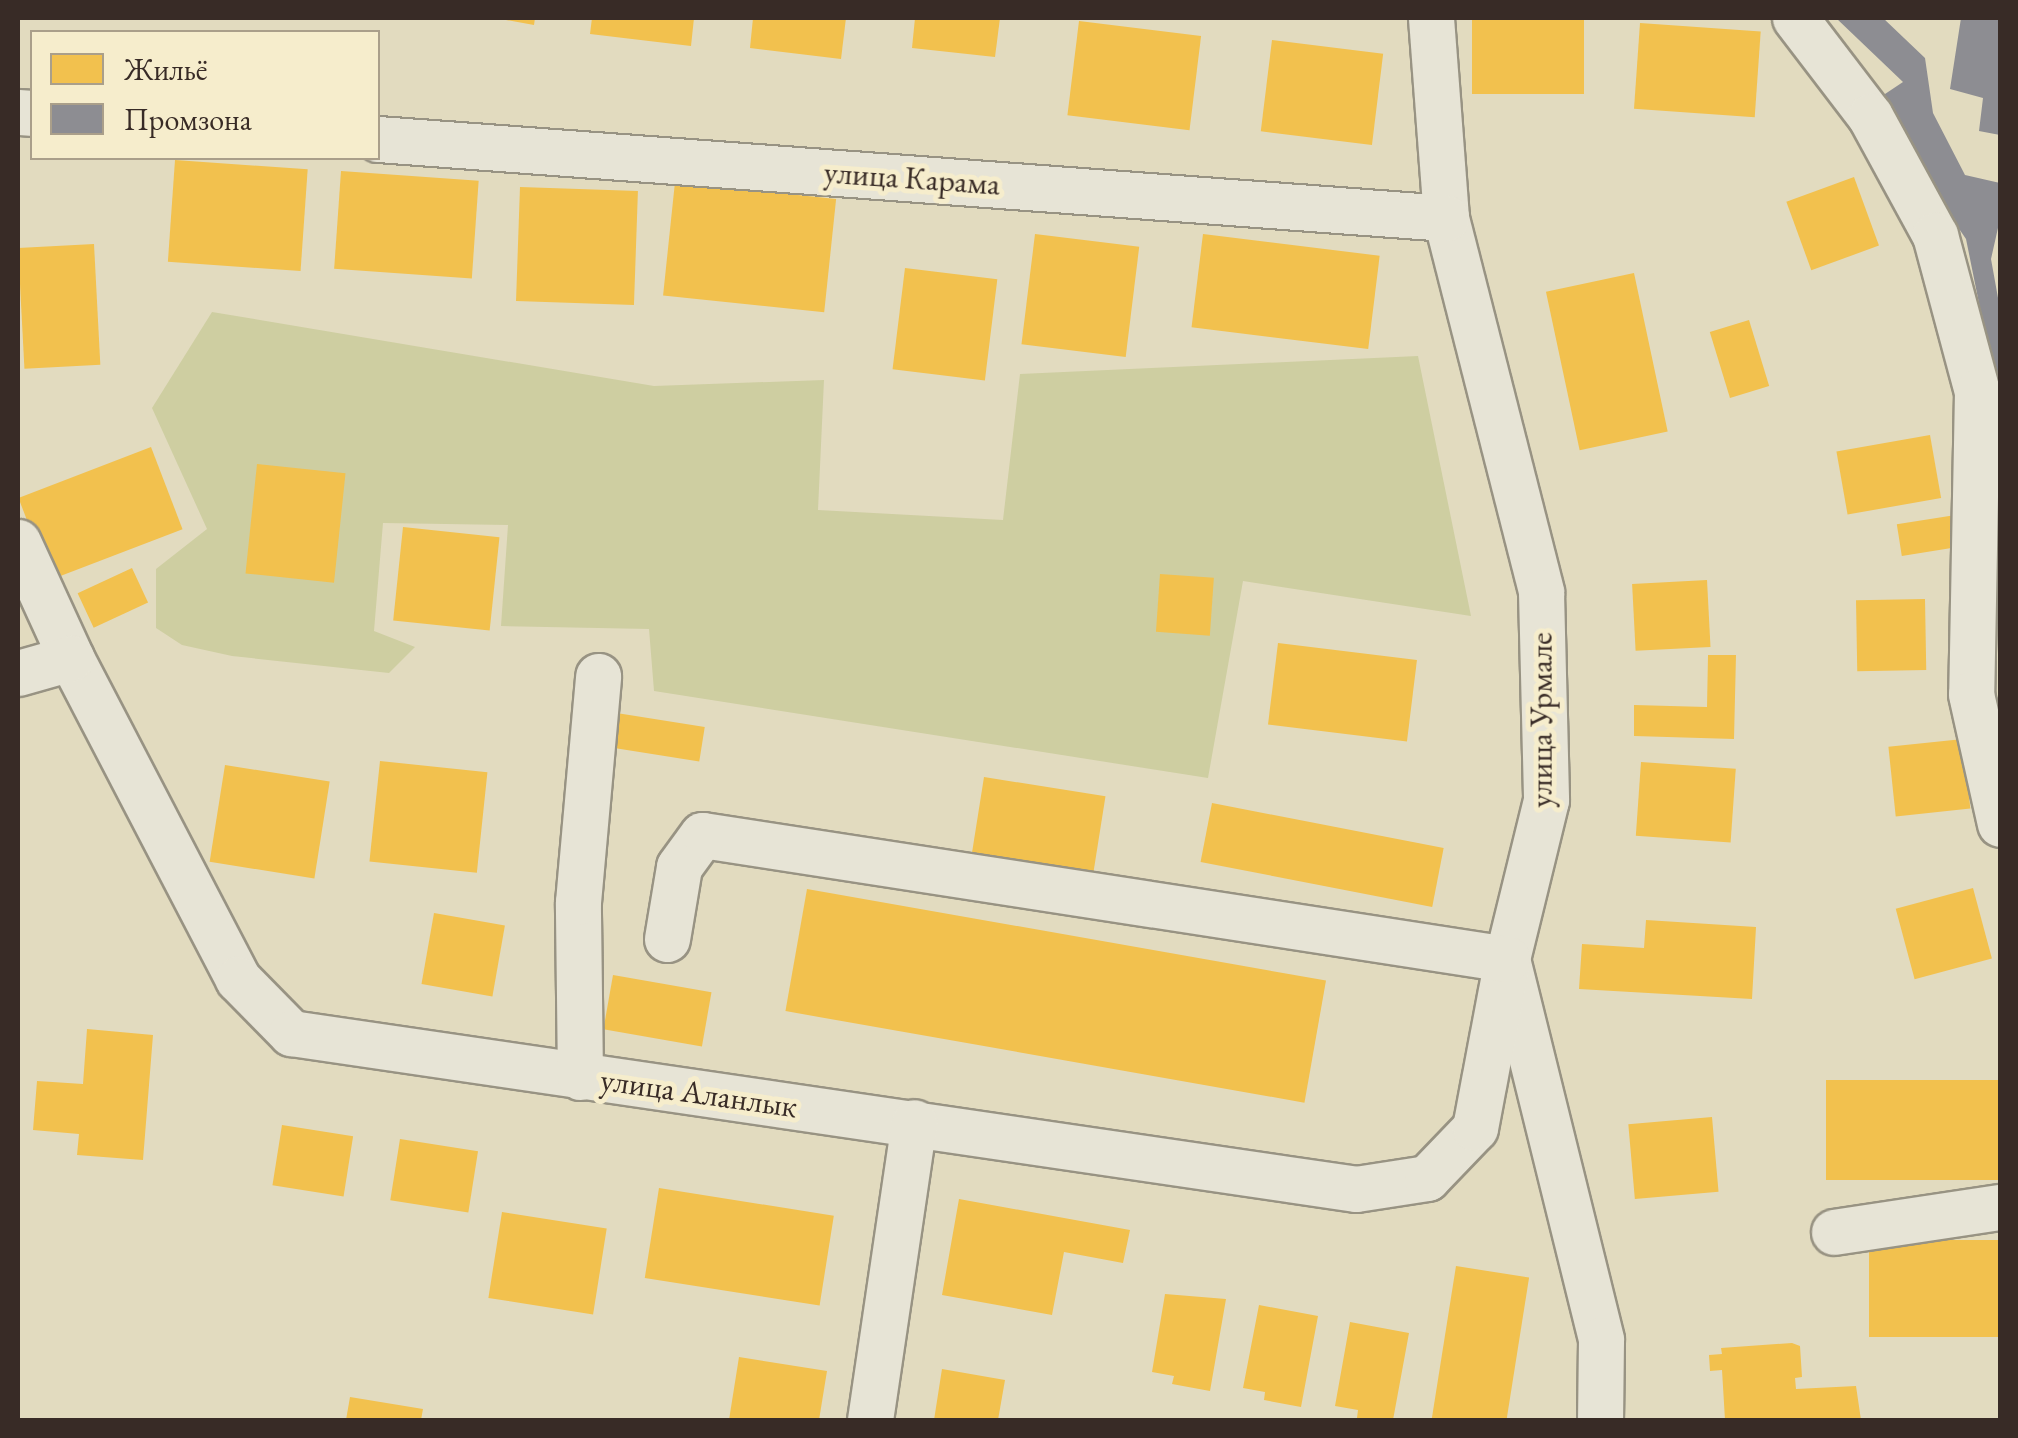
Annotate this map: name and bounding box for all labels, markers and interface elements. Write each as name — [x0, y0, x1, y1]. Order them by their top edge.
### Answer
legend — [30, 30, 380, 160]
text: Жильё — [124, 50, 208, 89]
text: Промзона — [124, 100, 252, 139]
street label: улица Карама — [823, 153, 1001, 203]
street label: улица Урмале — [1522, 632, 1560, 808]
street label: улица Аланлык — [598, 1060, 800, 1126]

